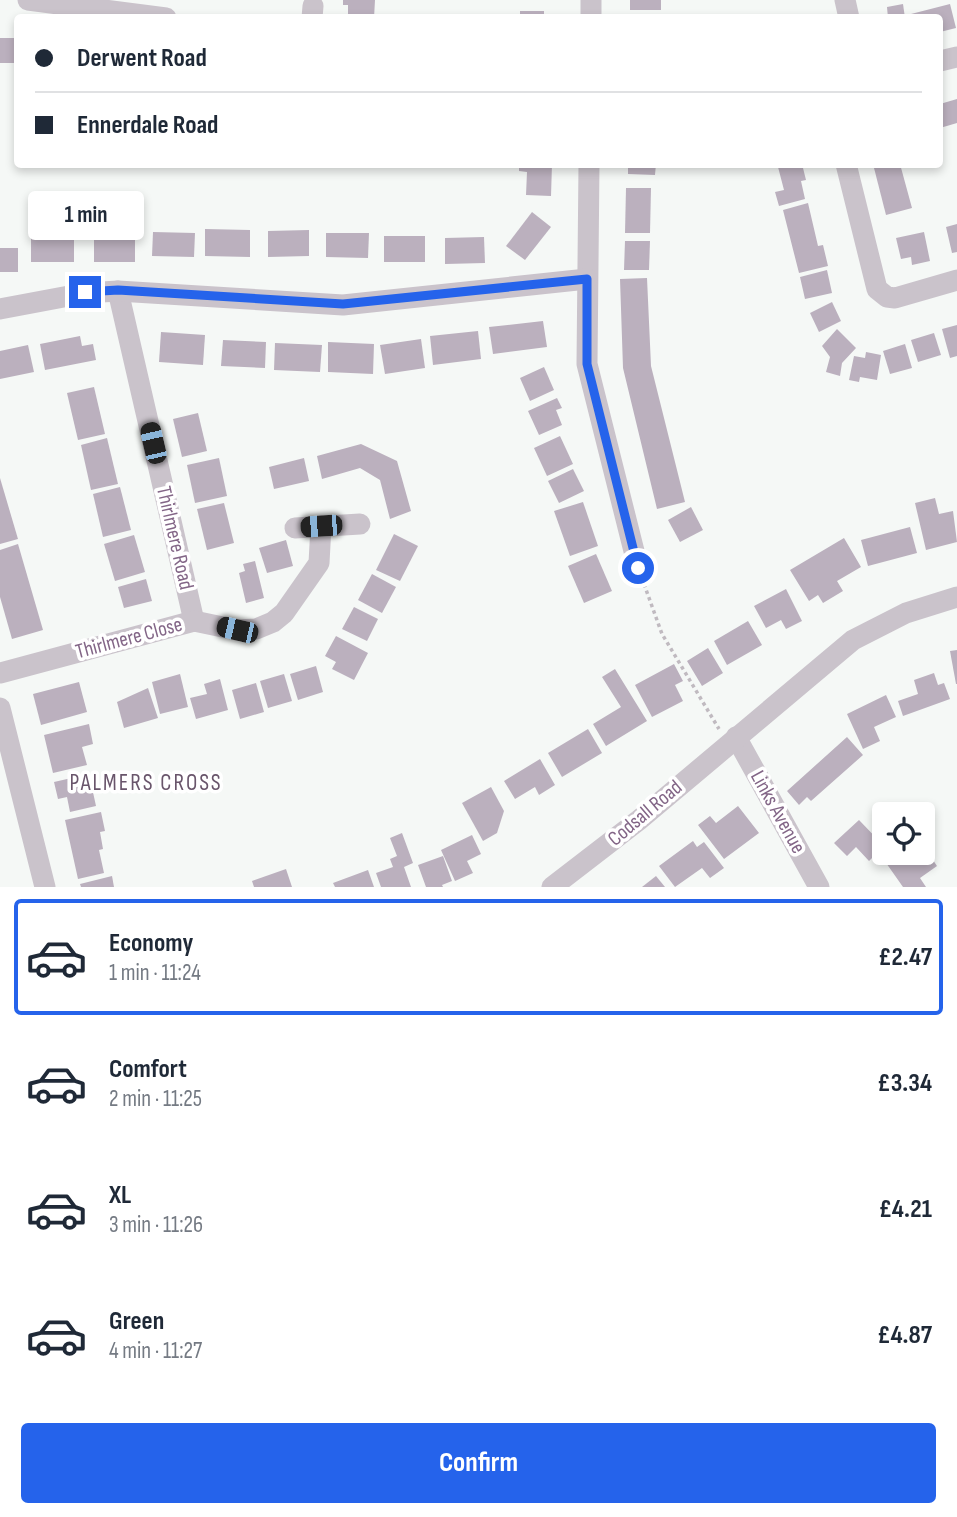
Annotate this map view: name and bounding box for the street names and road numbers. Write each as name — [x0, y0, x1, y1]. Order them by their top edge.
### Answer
street label: Thirlmere Road — [151, 484, 199, 592]
street label: Thirlmere Close — [73, 612, 185, 664]
street label: Links Avenue — [745, 766, 811, 858]
street label: Codsall Road — [603, 775, 687, 851]

